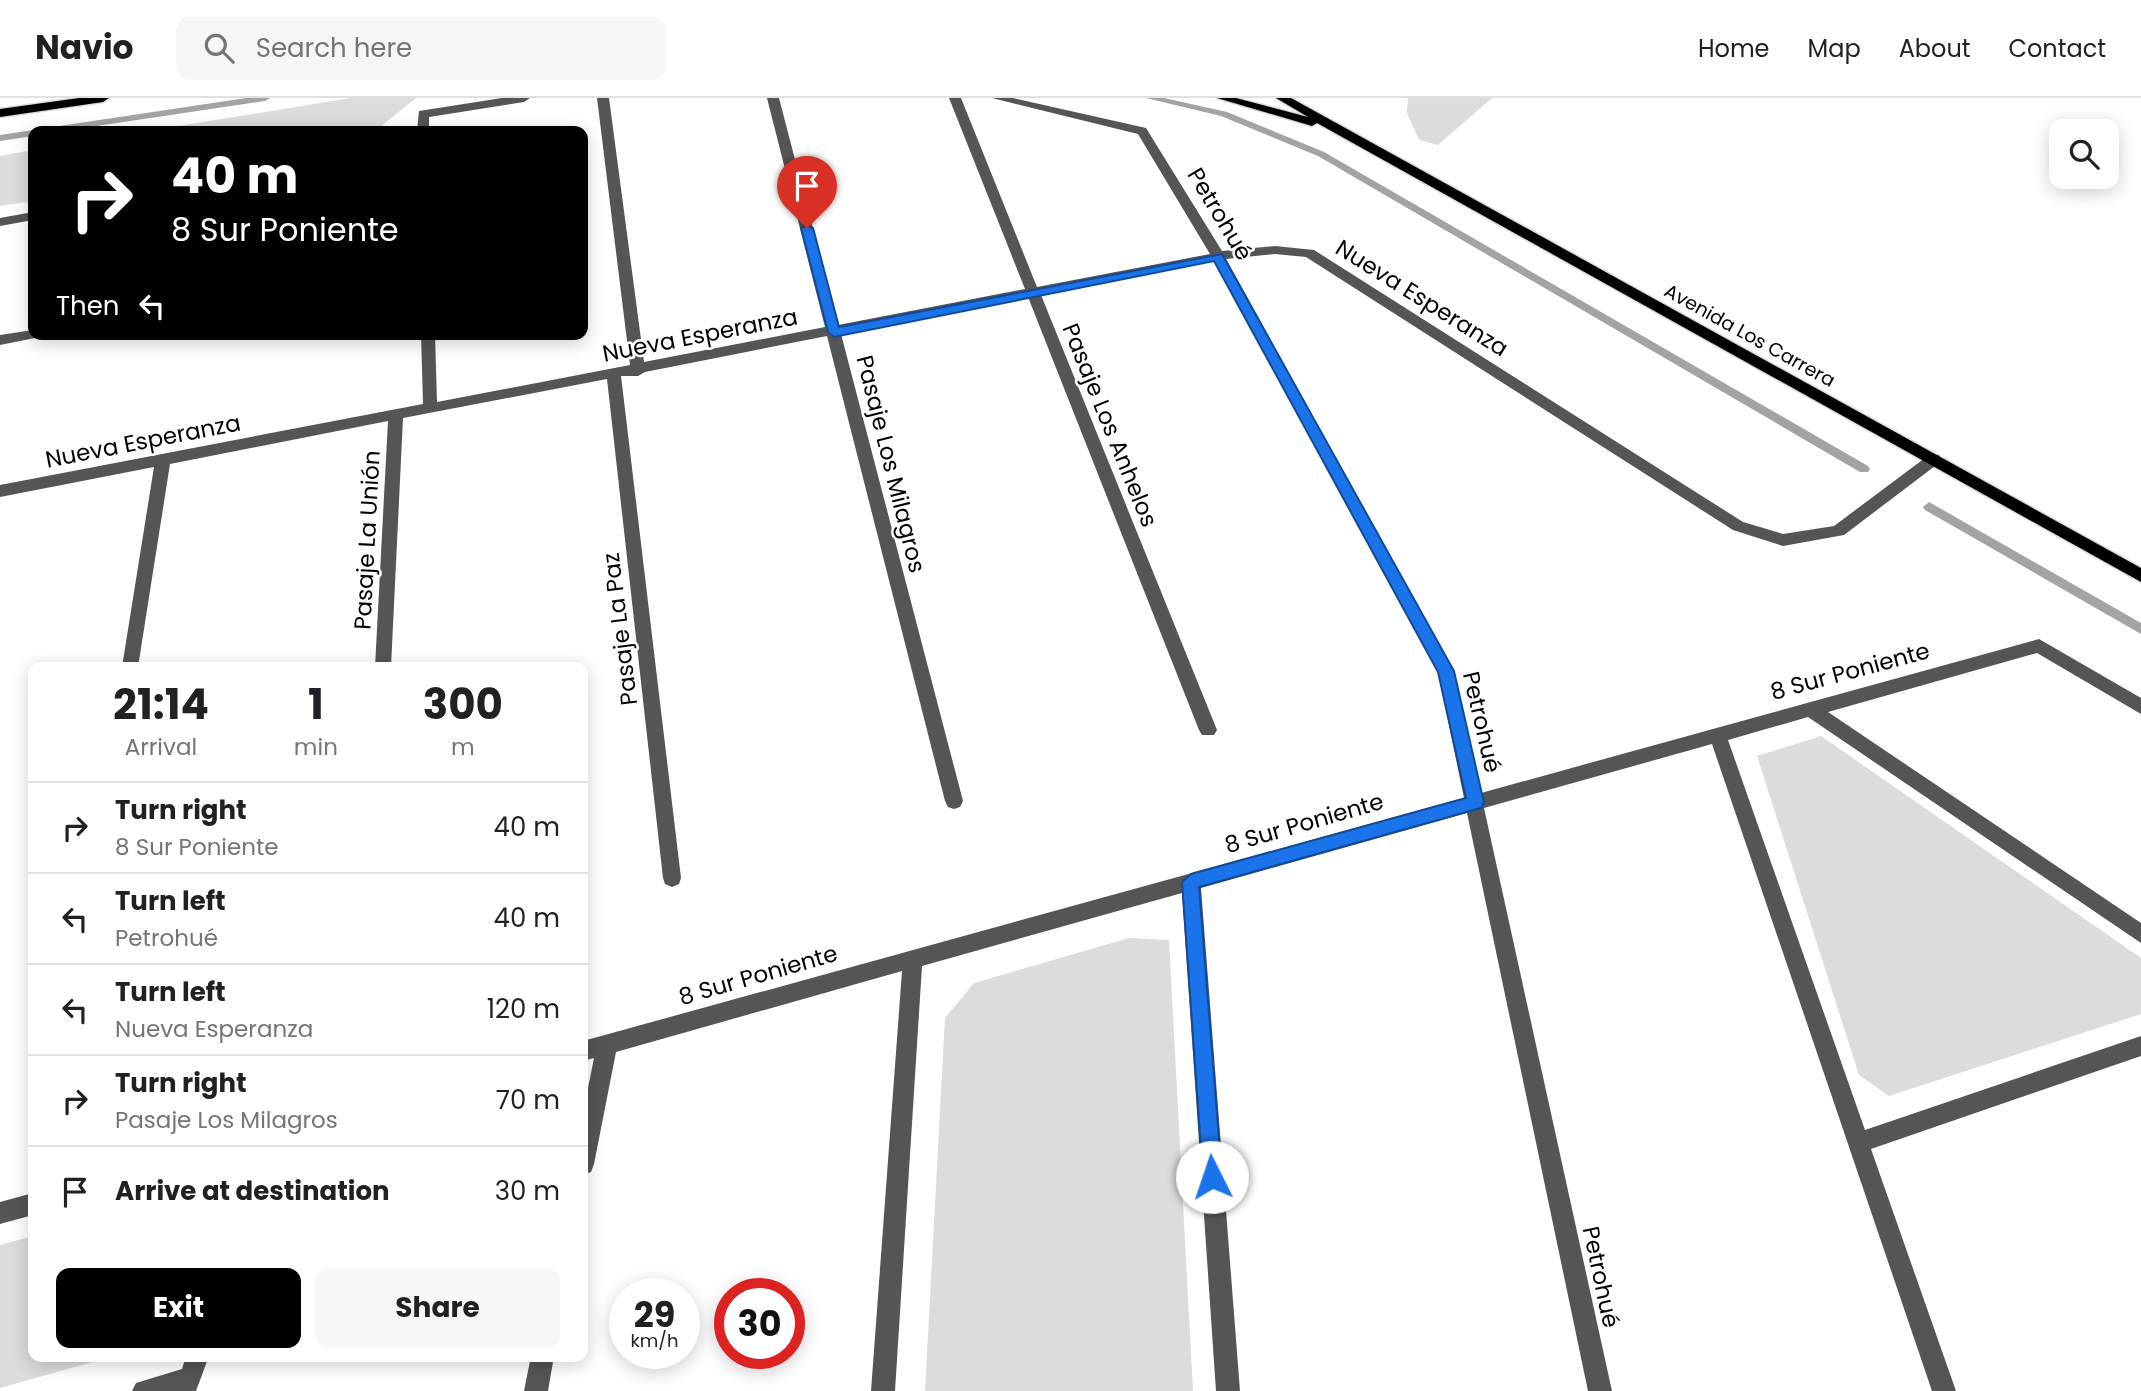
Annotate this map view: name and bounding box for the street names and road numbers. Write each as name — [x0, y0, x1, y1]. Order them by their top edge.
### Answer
street label: Petrohué — [1180, 162, 1260, 266]
street label: Nueva Esperanza — [1329, 232, 1515, 364]
street label: Avenida Los Carrera — [1659, 277, 1840, 394]
street label: Nueva Esperanza — [600, 300, 800, 370]
street label: Pasaje Los Anhelos — [1055, 318, 1165, 532]
street label: Pasaje Los Milagros — [849, 352, 933, 576]
street label: Nueva Esperanza — [43, 406, 243, 476]
street label: Pasaje La Unión — [346, 450, 388, 630]
street label: Pasaje La Paz — [595, 551, 645, 707]
street label: 8 Sur Poniente — [1767, 634, 1933, 708]
street label: Petrohué — [1455, 668, 1509, 776]
street label: 8 Sur Poniente — [1221, 785, 1387, 861]
street label: 8 Sur Poniente — [675, 937, 841, 1013]
street label: Petrohué — [1575, 1223, 1627, 1331]

